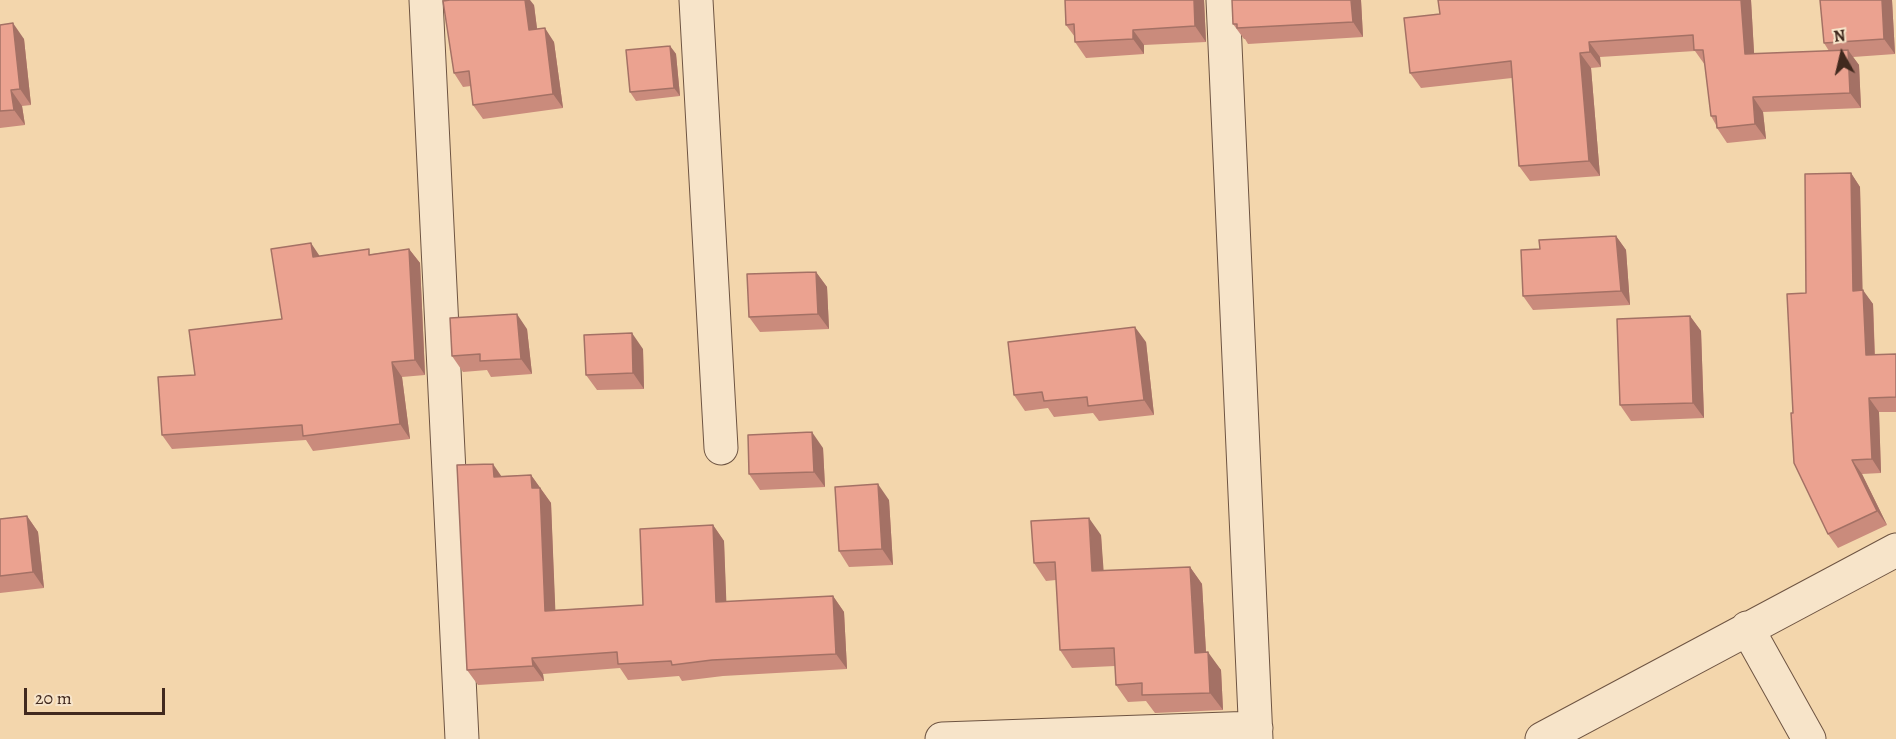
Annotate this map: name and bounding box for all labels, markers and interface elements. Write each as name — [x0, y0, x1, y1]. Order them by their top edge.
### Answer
north arrow — [1812, 24, 1872, 84]
text: N — [1832, 24, 1847, 48]
scale bar — [27, 676, 168, 714]
text: 20 m — [35, 686, 72, 710]

